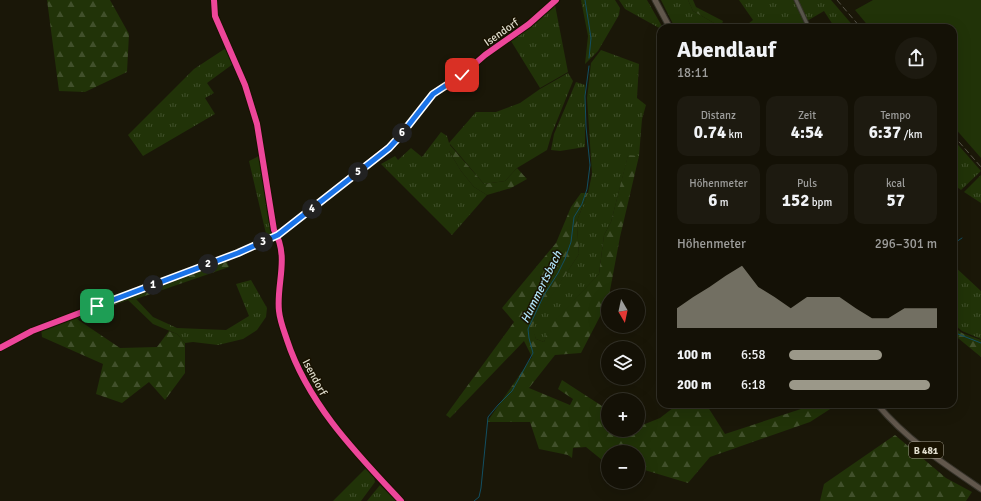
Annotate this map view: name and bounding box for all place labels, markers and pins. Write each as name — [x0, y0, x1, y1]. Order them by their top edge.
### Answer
pin — [445, 58, 479, 92]
pin: 6 — [392, 123, 412, 143]
pin: 5 — [348, 162, 368, 182]
pin: 4 — [302, 199, 322, 219]
pin: 3 — [253, 232, 273, 252]
pin: 2 — [198, 254, 218, 274]
pin: 1 — [143, 275, 163, 295]
pin — [80, 289, 114, 323]

